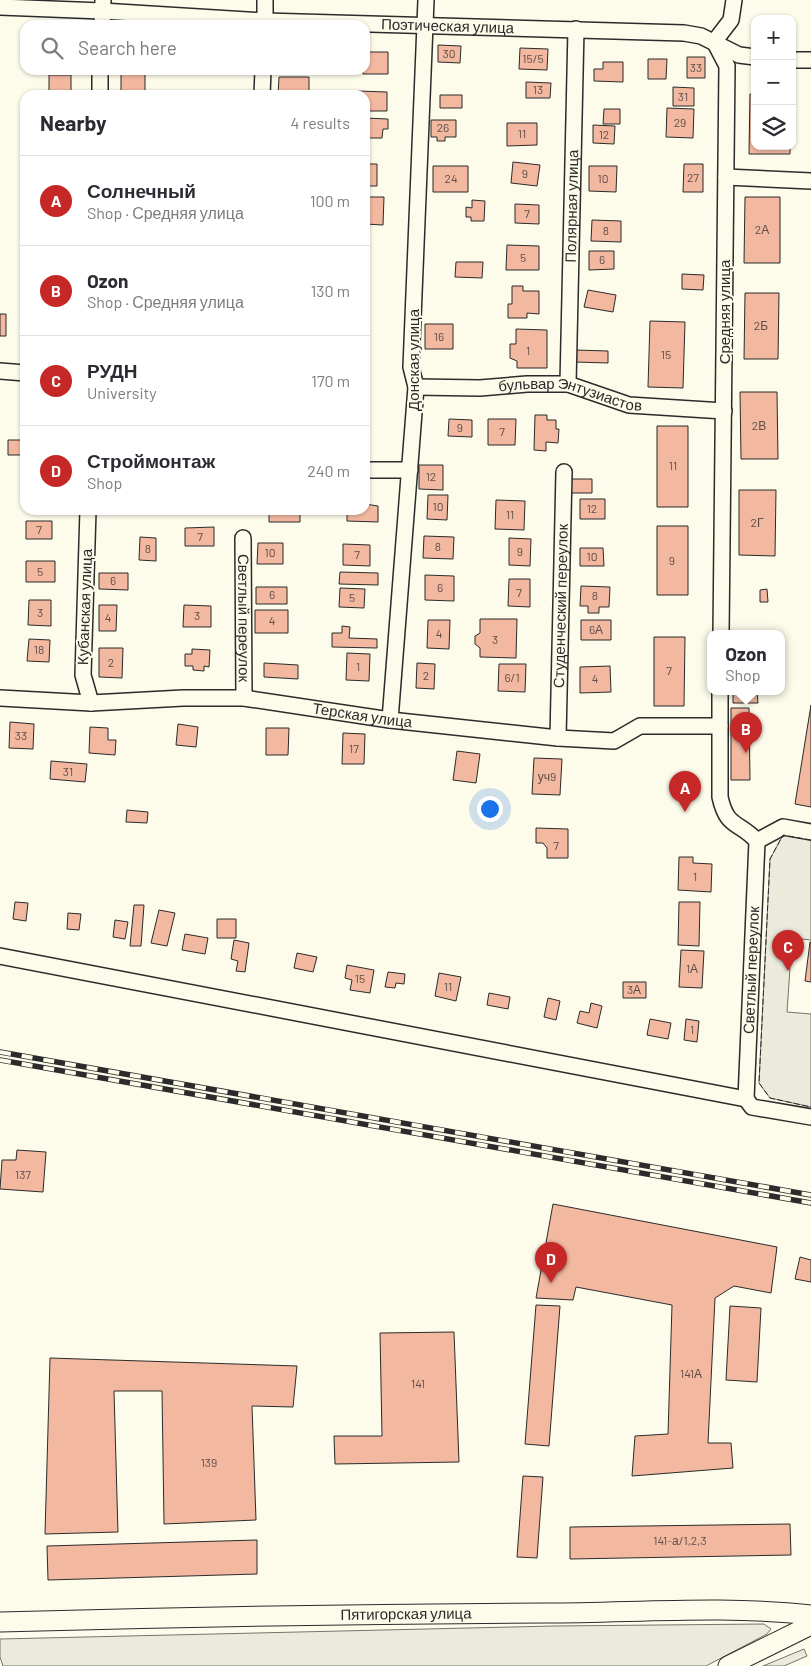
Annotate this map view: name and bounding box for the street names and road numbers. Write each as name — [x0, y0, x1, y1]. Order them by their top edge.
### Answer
street label: Поэтическая улица — [381, 14, 515, 36]
street label: Полярная улица — [561, 149, 581, 263]
street label: Средняя улица — [715, 259, 733, 364]
street label: Донская улица — [404, 308, 422, 411]
street label: бульвар Энтузиастов — [497, 374, 643, 414]
street label: Студенческий переулок — [549, 523, 571, 688]
street label: Кубанская улица — [73, 548, 95, 665]
street label: Светлый переулок — [235, 554, 254, 682]
street label: Терская улица — [312, 698, 414, 730]
street label: Светлый переулок — [739, 905, 762, 1034]
street label: Пятигорская улица — [340, 1604, 472, 1623]

